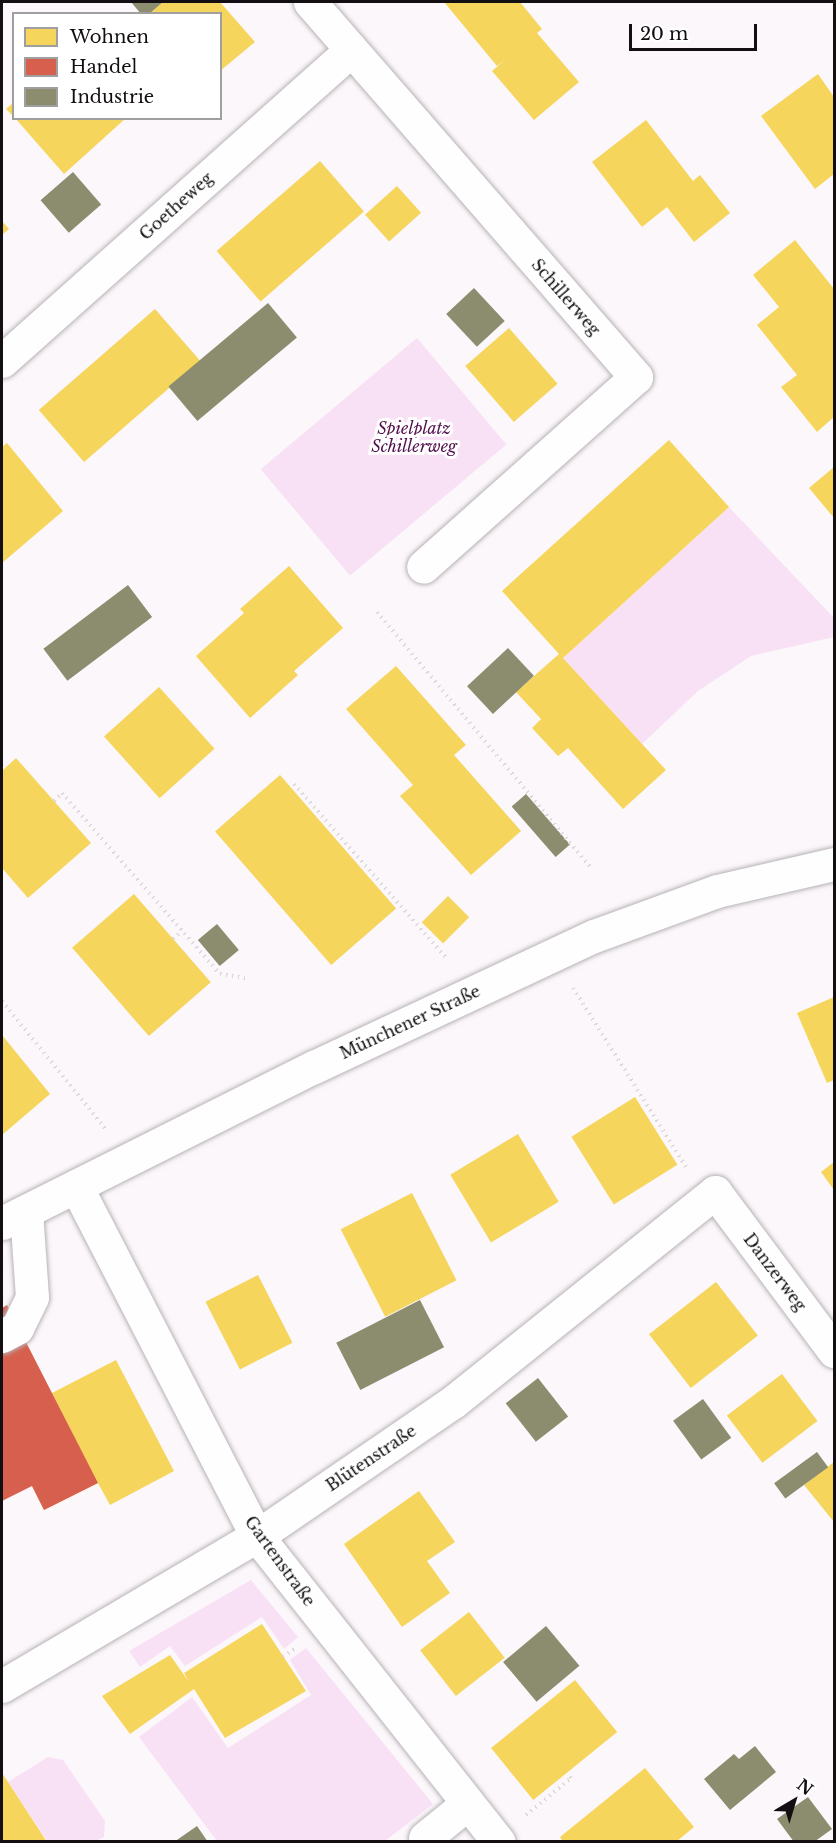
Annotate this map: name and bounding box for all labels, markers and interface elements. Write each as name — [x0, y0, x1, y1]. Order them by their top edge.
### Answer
legend — [12, 12, 222, 120]
scale bar — [632, 12, 760, 50]
text: 20 m — [640, 23, 688, 45]
text: Wohnen — [70, 26, 149, 48]
text: Handel — [70, 56, 137, 78]
text: Industrie — [70, 86, 154, 108]
street label: Goetheweg — [136, 168, 216, 244]
street label: Schillerweg — [528, 255, 604, 339]
park label: Spielplatz Schillerweg — [371, 418, 457, 456]
street label: Münchener Straße — [337, 981, 483, 1063]
street label: Danzerweg — [740, 1230, 810, 1314]
street label: Blütenstraße — [322, 1421, 420, 1495]
street label: Gartenstraße — [241, 1512, 319, 1610]
north arrow — [764, 1771, 824, 1831]
text: N — [793, 1774, 817, 1799]

